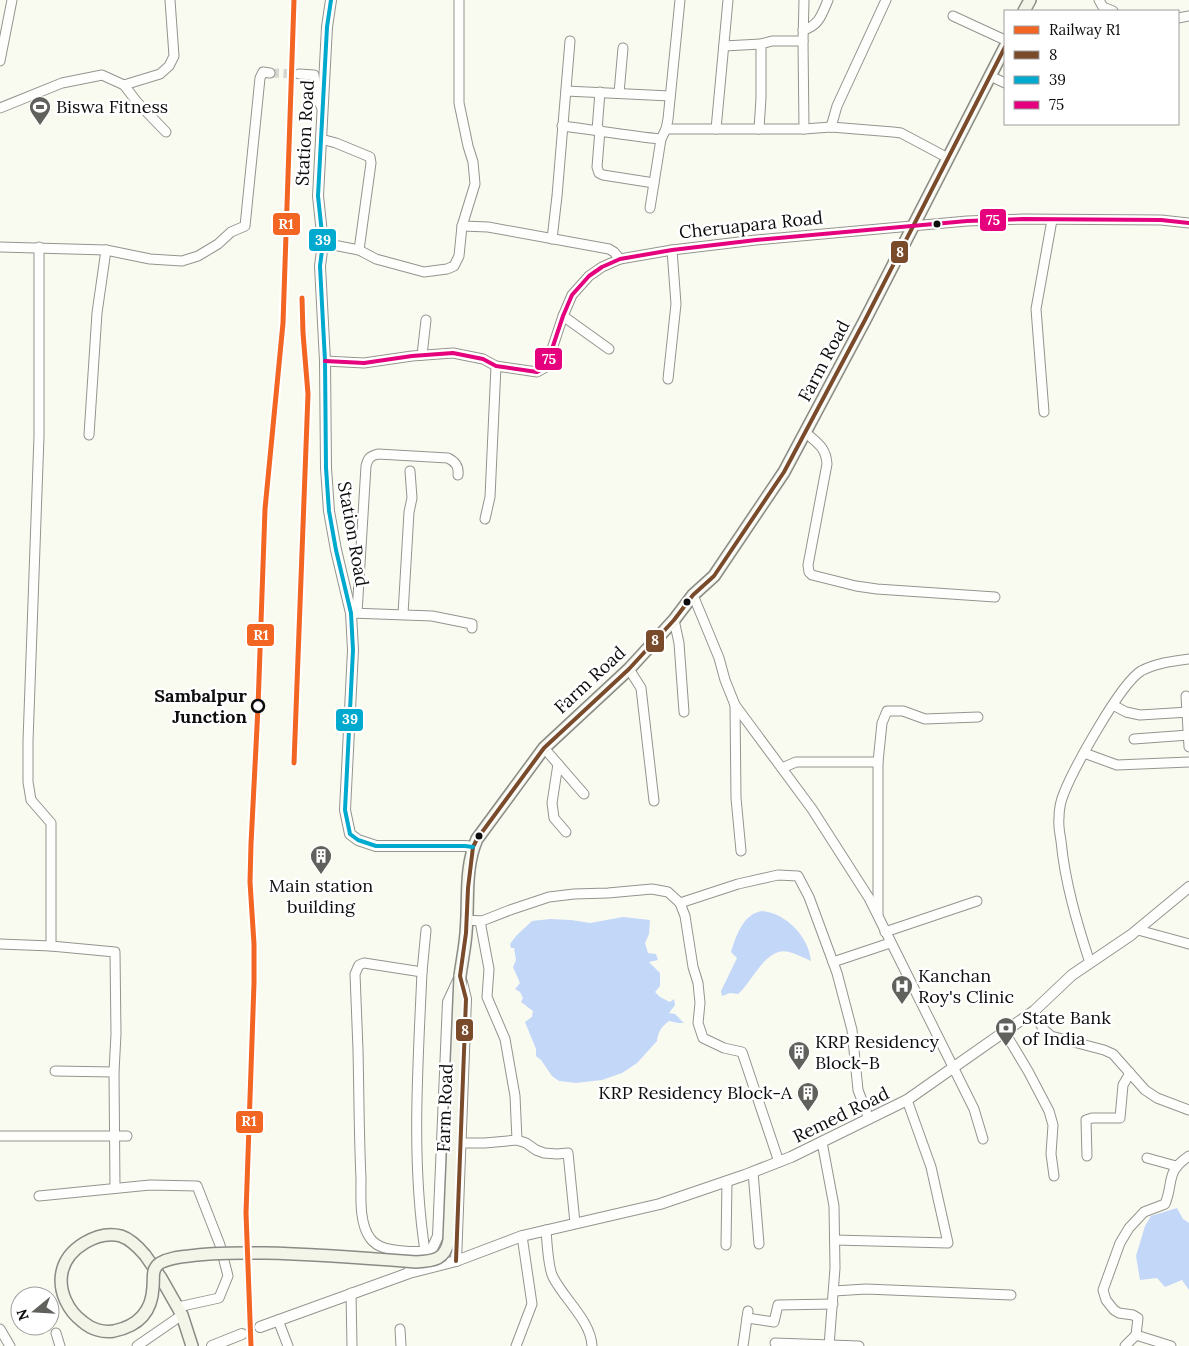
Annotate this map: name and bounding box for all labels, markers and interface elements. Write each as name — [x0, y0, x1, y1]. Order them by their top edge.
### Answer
legend — [1004, 10, 1179, 125]
text: Railway R1 — [1049, 20, 1121, 39]
text: 8 — [1049, 45, 1057, 64]
text: 39 — [1049, 70, 1066, 89]
street label: Station Road — [290, 79, 319, 187]
sports icon: Biswa Fitness — [28, 95, 52, 126]
place label: Biswa Fitness — [56, 95, 168, 118]
text: 75 — [1049, 95, 1064, 114]
street label: Cheruapara Road — [678, 205, 824, 243]
line badge: 75 — [979, 208, 1007, 232]
text: 75 — [986, 211, 1000, 229]
line badge: R1 — [272, 212, 301, 236]
text: R1 — [278, 215, 294, 233]
unlabelled marker — [932, 219, 942, 229]
line badge: 39 — [308, 228, 337, 252]
text: 39 — [315, 231, 331, 249]
line badge: 8 — [890, 240, 909, 264]
text: 8 — [896, 243, 904, 261]
street label: Farm Road — [793, 316, 855, 405]
line badge: 75 — [534, 347, 563, 371]
text: 75 — [542, 350, 556, 368]
street label: Station Road — [333, 480, 374, 588]
unlabelled marker — [682, 597, 692, 607]
line badge: R1 — [246, 623, 275, 647]
text: R1 — [253, 626, 269, 644]
line badge: 8 — [645, 629, 665, 653]
text: 8 — [651, 631, 659, 649]
street label: Farm Road — [549, 641, 630, 718]
place label: Sambalpur Junction — [154, 684, 248, 728]
marker: Sambalpur Junction — [251, 699, 265, 713]
line badge: 39 — [335, 708, 364, 732]
text: 39 — [342, 710, 358, 728]
unlabelled marker — [474, 831, 484, 841]
building icon: Main station building — [309, 844, 333, 875]
place label: Main station building — [269, 874, 373, 918]
place label: Kanchan Roy's Clinic — [918, 964, 1014, 1008]
hospital icon: Kanchan Roy's Clinic — [890, 974, 914, 1005]
place label: State Bank of India — [1022, 1006, 1111, 1050]
bank icon: State Bank of India — [994, 1016, 1018, 1047]
line badge: 8 — [455, 1018, 474, 1042]
text: 8 — [461, 1021, 469, 1039]
place label: KRP Residency Block-B — [815, 1030, 939, 1074]
building icon: KRP Residency Block-B — [787, 1040, 811, 1071]
street label: Farm Road — [431, 1063, 458, 1153]
place label: KRP Residency Block-A — [598, 1081, 793, 1104]
street label: Remed Road — [789, 1081, 893, 1148]
building icon: KRP Residency Block-A — [796, 1081, 820, 1112]
line badge: R1 — [235, 1110, 264, 1134]
text: R1 — [241, 1112, 257, 1130]
north arrow — [10, 1286, 60, 1336]
text: N — [12, 1307, 33, 1323]

